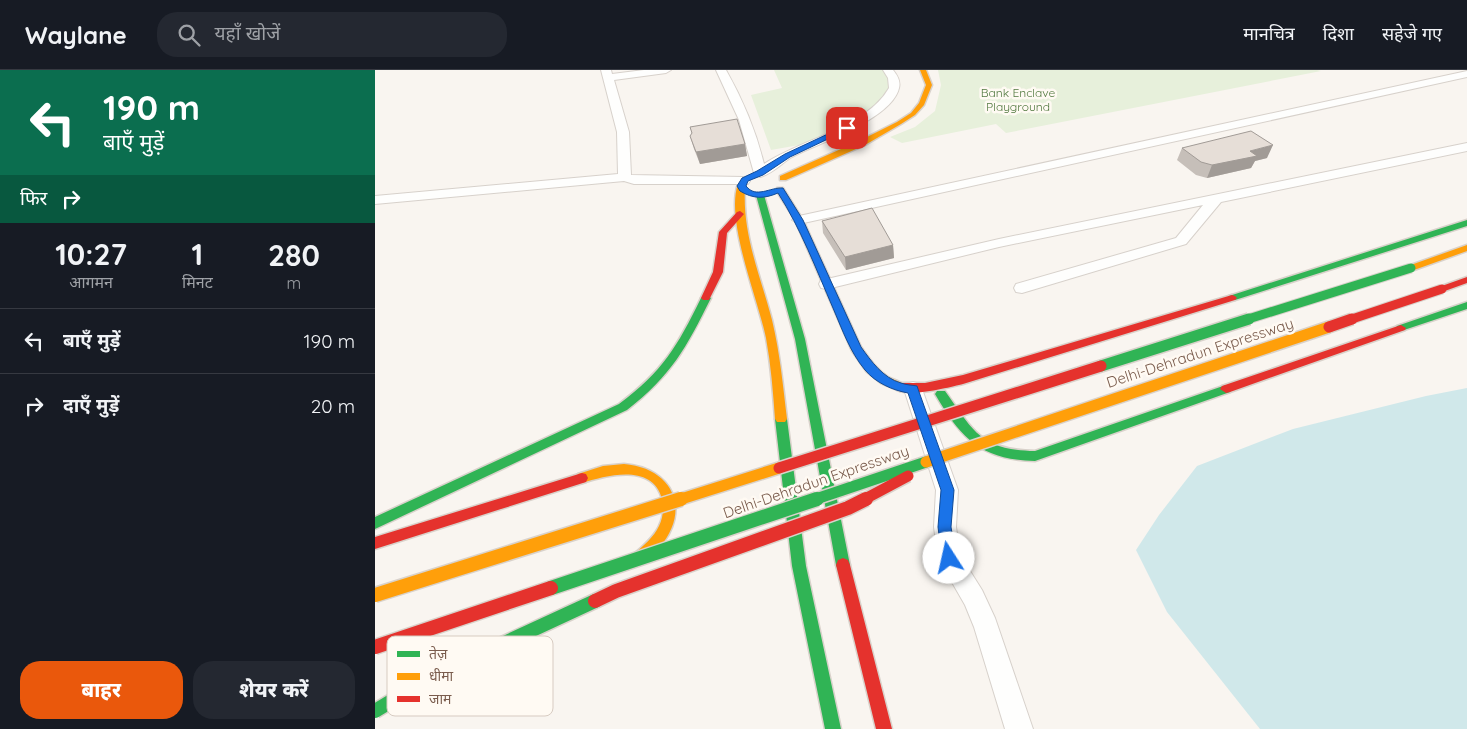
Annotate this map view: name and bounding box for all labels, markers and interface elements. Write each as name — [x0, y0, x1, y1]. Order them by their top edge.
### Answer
search box — [157, 12, 507, 57]
text: Waylane — [25, 20, 127, 50]
icon: search — [175, 21, 203, 49]
text: यहाँ खोजें — [215, 21, 280, 45]
text: मानचित्र — [1243, 22, 1295, 45]
text: दिशा — [1323, 22, 1354, 45]
text: सहेजे गए — [1382, 22, 1442, 45]
text: 190 m — [103, 85, 200, 129]
park label: Bank Enclave Playground — [981, 85, 1056, 114]
icon: left — [20, 90, 85, 155]
pin — [826, 107, 868, 149]
icon: arrive — [833, 114, 861, 142]
text: बाएँ मुड़ें — [103, 128, 164, 156]
icon: right — [57, 185, 85, 213]
text: फिर — [20, 186, 47, 210]
text: 10:27 — [55, 235, 127, 273]
text: 1 — [192, 235, 203, 273]
text: 280 — [268, 236, 320, 274]
text: आगमन — [69, 272, 113, 292]
text: मिनट — [182, 272, 213, 292]
text: m — [287, 273, 301, 293]
street label: Delhi-Dehradun Expressway — [1104, 313, 1296, 392]
icon: left — [20, 327, 48, 355]
text: बाएँ मुड़ें — [63, 328, 120, 352]
text: 190 m — [304, 329, 355, 353]
icon: right — [20, 392, 48, 420]
text: दाएँ मुड़ें — [63, 393, 119, 417]
text: 20 m — [311, 394, 355, 418]
street label: Delhi-Dehradun Expressway — [720, 441, 911, 522]
position arrow — [922, 531, 974, 583]
legend — [387, 636, 553, 716]
text: तेज़ — [429, 645, 448, 663]
button: बाहर — [20, 661, 183, 719]
button: शेयर करें — [193, 661, 355, 719]
text: धीमा — [429, 667, 454, 685]
text: जाम — [429, 690, 452, 708]

